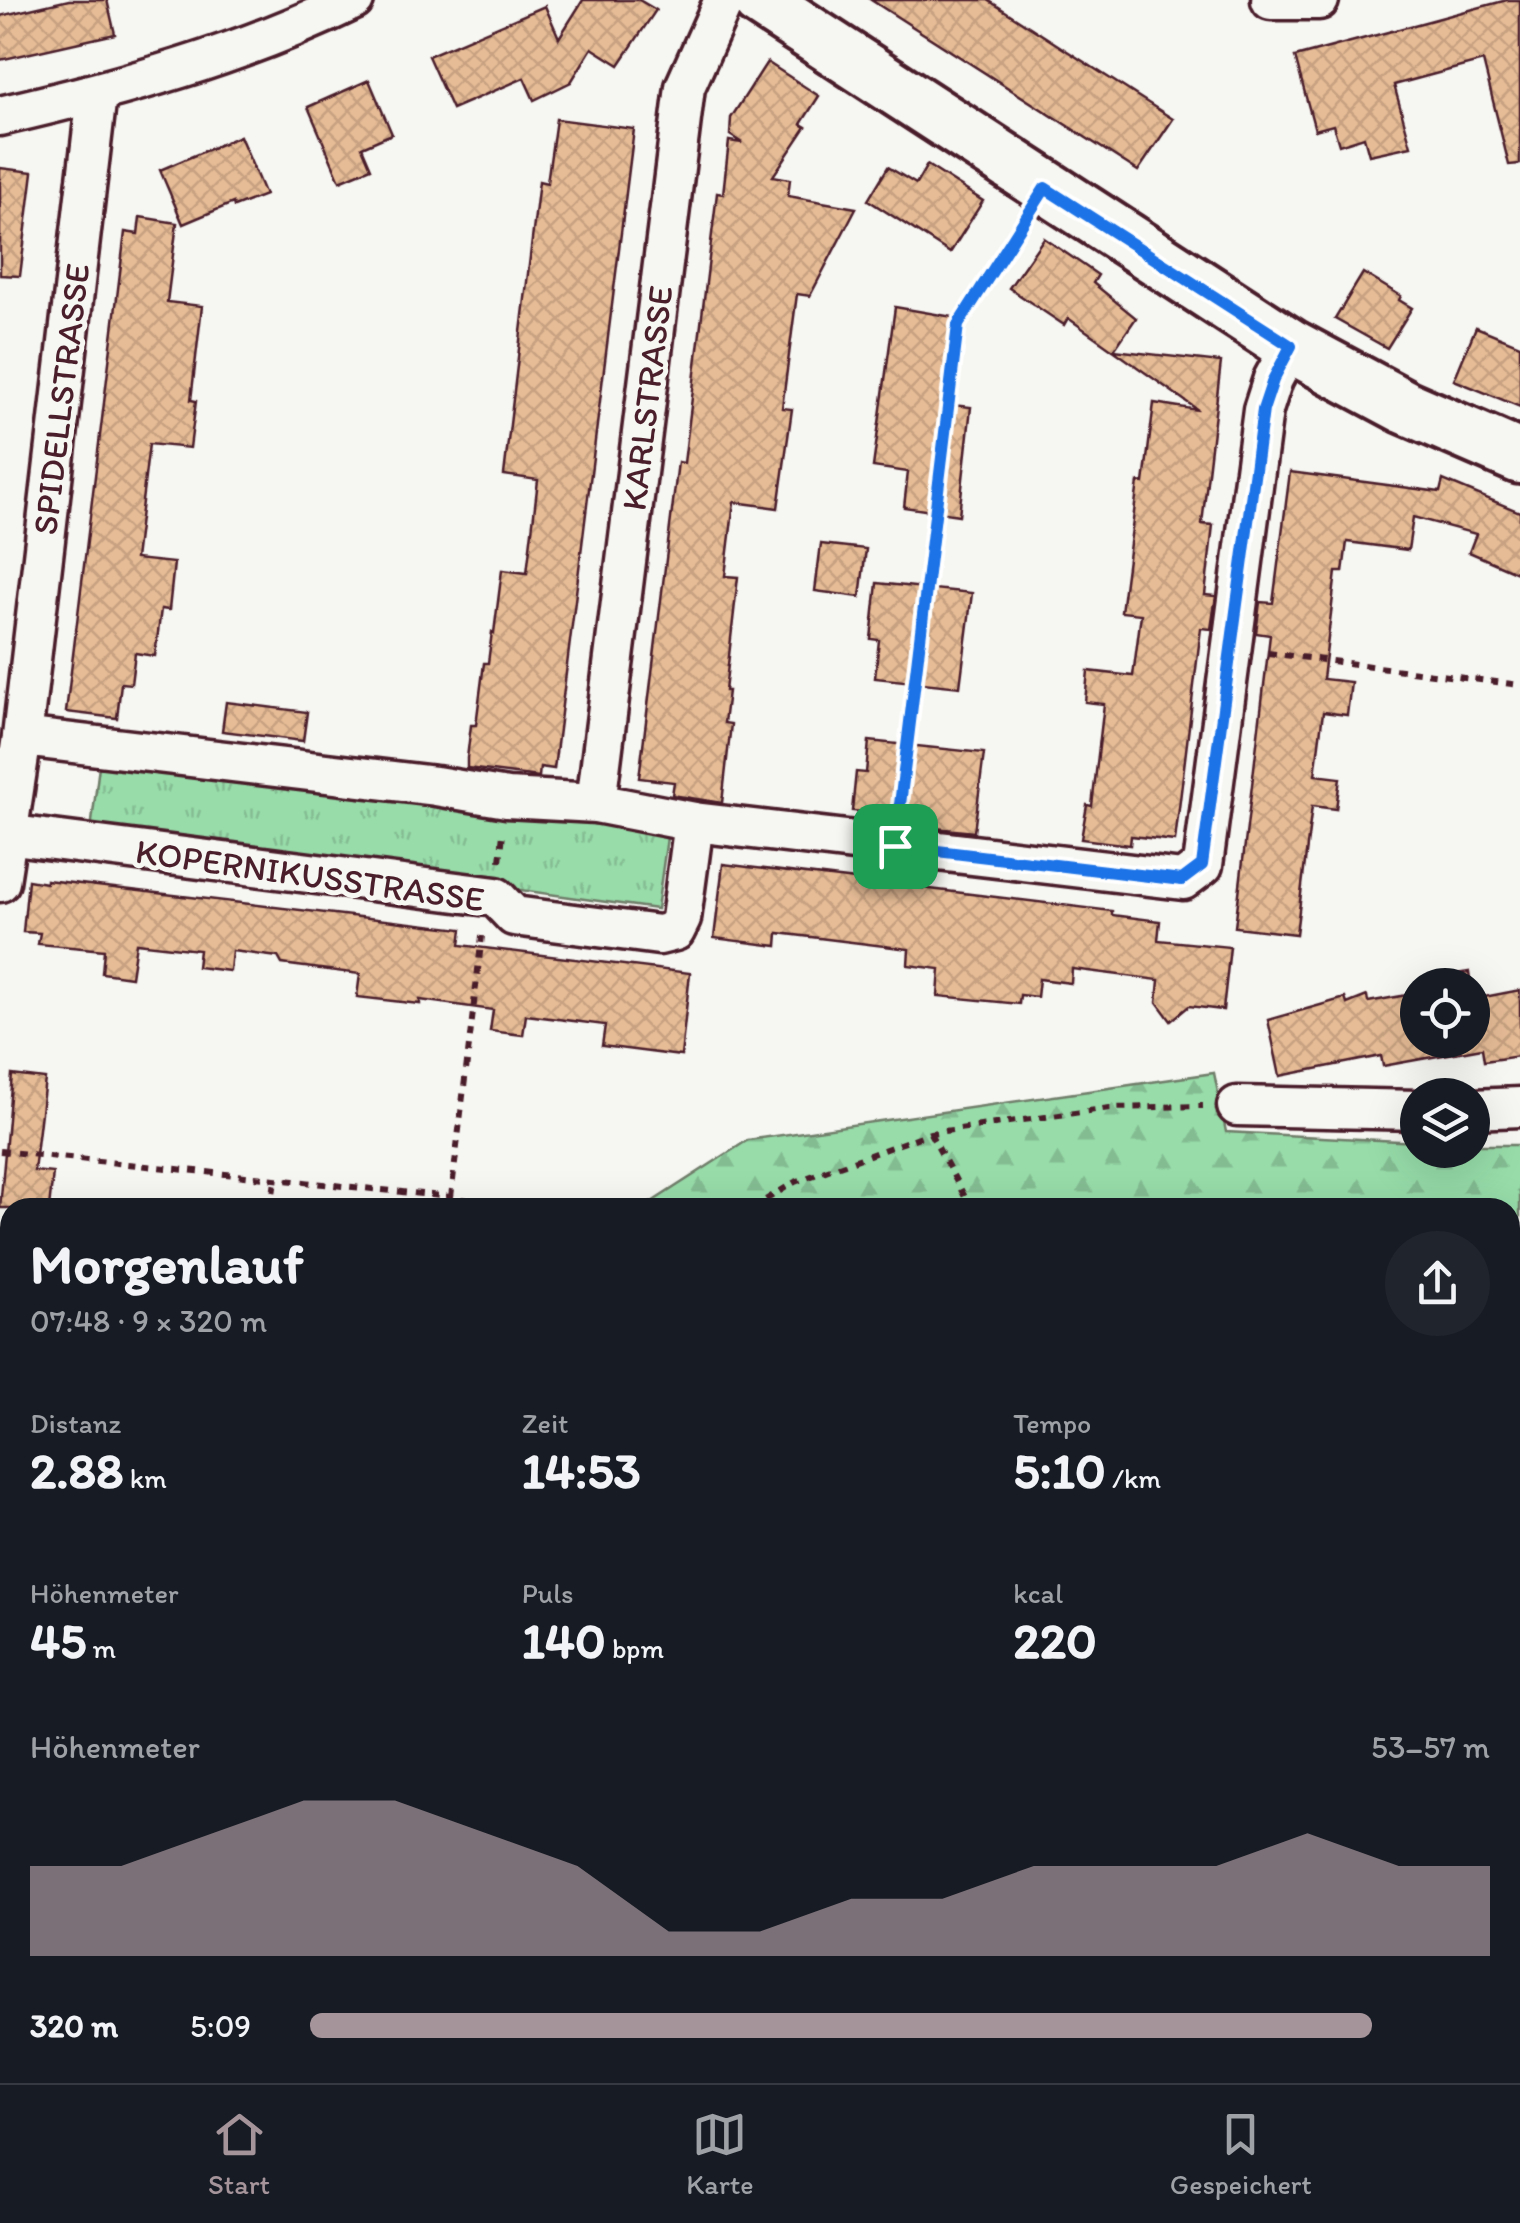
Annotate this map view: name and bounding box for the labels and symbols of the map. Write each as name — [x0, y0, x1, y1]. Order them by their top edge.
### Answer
street label: SPIDELLSTRASSE — [24, 261, 98, 537]
street label: KARLSTRASSE — [612, 283, 682, 513]
pin — [853, 804, 938, 889]
street label: KOPERNIKUSSTRASSE — [133, 830, 487, 920]

